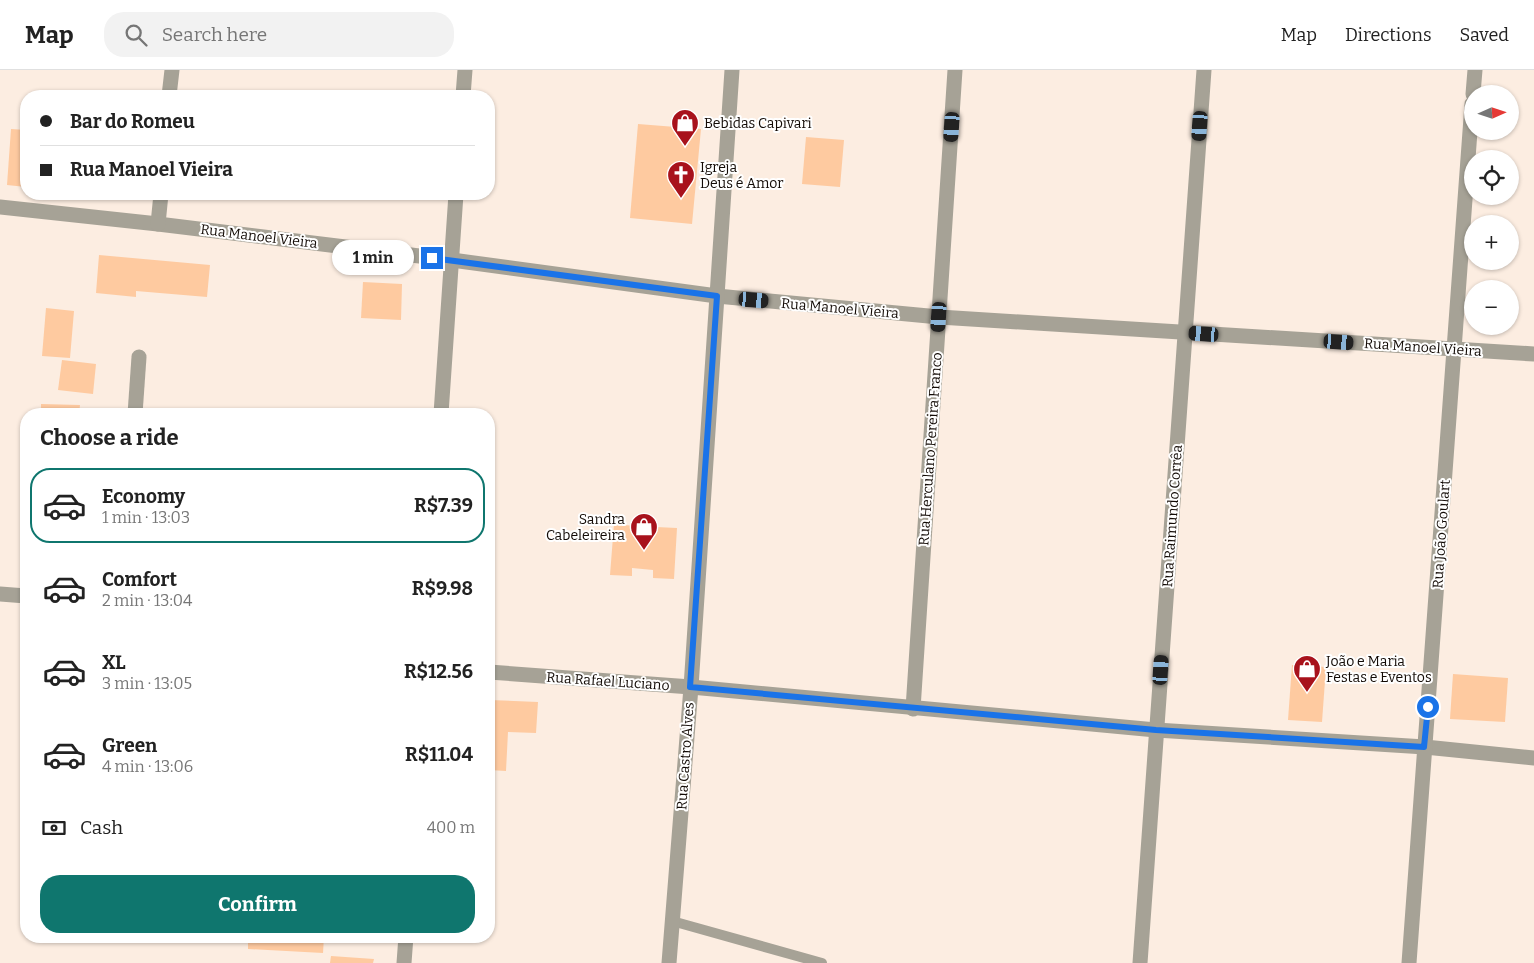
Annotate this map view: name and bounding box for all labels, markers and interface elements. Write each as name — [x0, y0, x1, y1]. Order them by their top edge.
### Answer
search box — [104, 12, 454, 57]
text: Map — [25, 21, 74, 49]
icon: search — [122, 21, 150, 49]
text: Search here — [162, 23, 267, 46]
text: Map — [1281, 24, 1317, 46]
text: Directions — [1345, 24, 1432, 46]
text: Saved — [1460, 24, 1509, 46]
north arrow — [1464, 85, 1519, 140]
map controls — [1464, 85, 1519, 335]
shop icon: Bebidas Capivari — [670, 108, 700, 147]
text: Bar do Romeu — [70, 110, 195, 133]
car — [1191, 111, 1208, 141]
car — [943, 112, 960, 142]
place label: Bebidas Capivari — [704, 115, 812, 132]
button: locate — [1464, 150, 1519, 205]
text: Rua Manoel Vieira — [70, 158, 233, 181]
place label: Igreja Deus é Amor — [700, 159, 784, 192]
church icon: Igreja Deus é Amor — [666, 160, 696, 199]
button: + — [1464, 215, 1519, 270]
street label: Rua Manoel Vieira — [199, 221, 319, 252]
callout: 1 min — [332, 240, 414, 276]
route end — [421, 247, 443, 269]
text: 1 min — [353, 248, 393, 267]
button: − — [1464, 280, 1519, 335]
car — [738, 291, 769, 309]
street label: Rua Manoel Vieira — [780, 295, 900, 322]
car — [930, 302, 947, 332]
car — [1188, 325, 1219, 343]
car — [1323, 333, 1354, 351]
street label: Rua Manoel Vieira — [1364, 335, 1483, 360]
street label: Rua Herculano Pereira Franco — [915, 352, 946, 546]
text: Choose a ride — [40, 424, 179, 451]
street label: Rua Raimundo Corrêa — [1159, 444, 1186, 588]
street label: Rua João Goulart — [1429, 479, 1454, 589]
icon: car — [42, 483, 87, 528]
text: Economy — [102, 485, 185, 508]
text: R$7.39 — [414, 494, 473, 517]
text: 1 min · 13:03 — [102, 508, 190, 527]
place label: Sandra Cabeleireira — [546, 511, 625, 544]
shop icon: Sandra Cabeleireira — [629, 512, 659, 551]
icon: car — [42, 566, 87, 611]
text: Comfort — [102, 568, 177, 591]
text: R$9.98 — [412, 577, 473, 600]
text: 2 min · 13:04 — [102, 591, 192, 610]
icon: car — [42, 649, 87, 694]
text: XL — [102, 651, 126, 674]
place label: João e Maria Festas e Eventos — [1325, 653, 1432, 686]
shop icon: João e Maria Festas e Eventos — [1292, 654, 1322, 693]
car — [1152, 655, 1169, 685]
text: R$12.56 — [404, 660, 473, 683]
street label: Rua Rafael Luciano — [546, 669, 670, 694]
text: 3 min · 13:05 — [102, 674, 192, 693]
route start — [1417, 696, 1439, 718]
street label: Rua Castro Alves — [673, 702, 698, 810]
icon: car — [42, 732, 87, 777]
text: Green — [102, 734, 157, 757]
text: R$11.04 — [405, 743, 473, 766]
text: 4 min · 13:06 — [102, 757, 193, 776]
icon: cash — [40, 814, 68, 842]
text: Cash — [80, 816, 123, 839]
text: 400 m — [427, 818, 475, 837]
button: Confirm — [40, 875, 475, 933]

